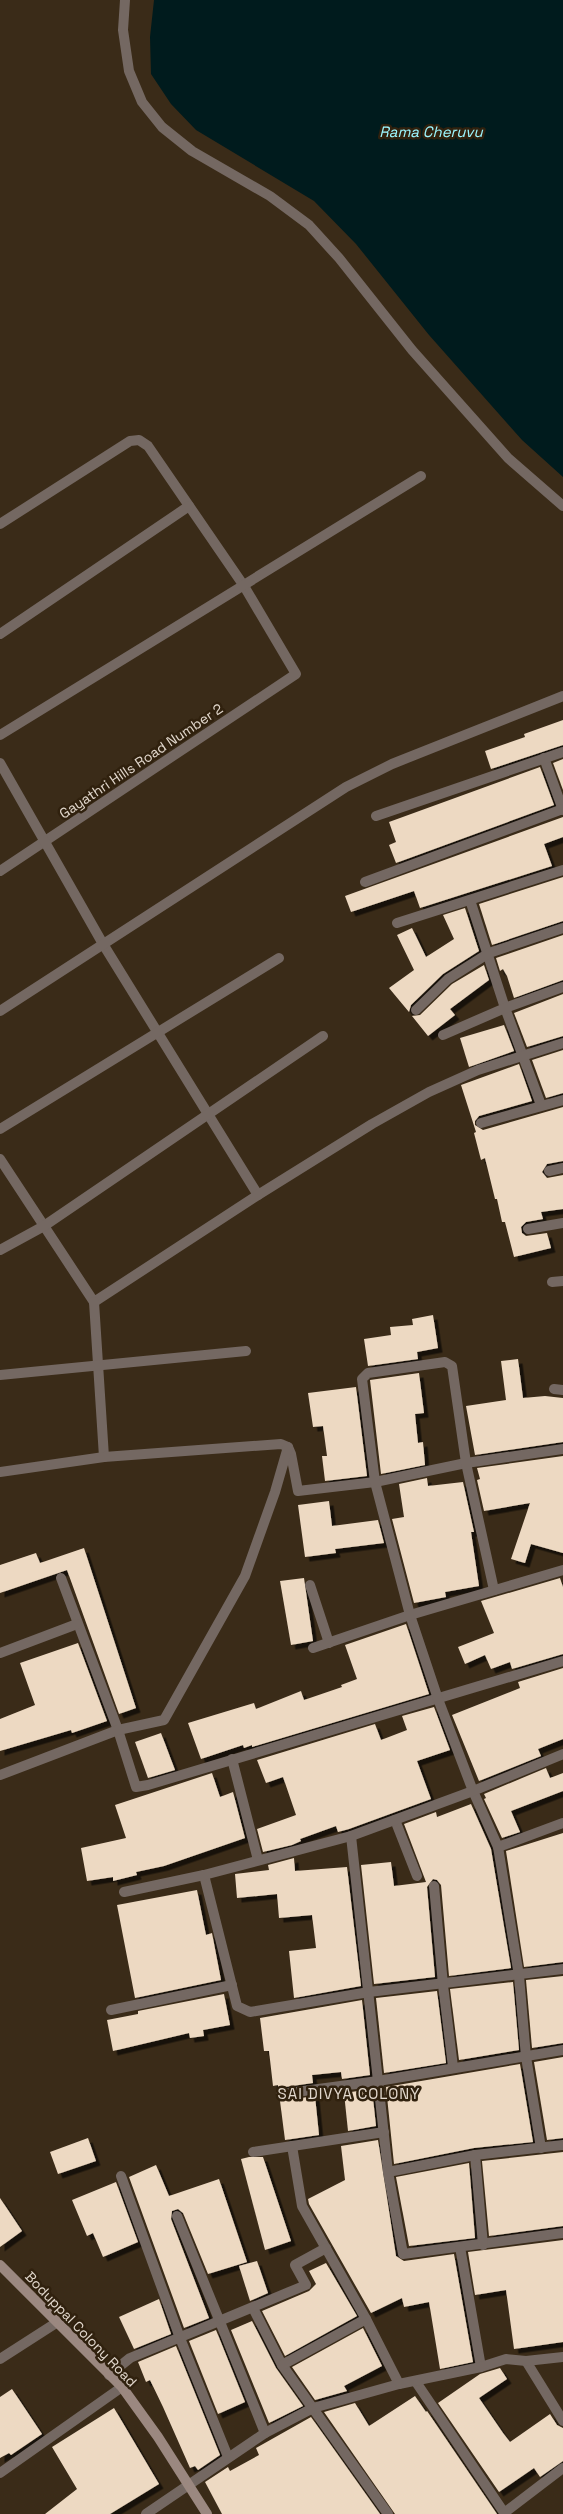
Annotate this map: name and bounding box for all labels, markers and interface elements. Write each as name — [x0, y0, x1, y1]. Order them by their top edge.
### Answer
water label: Rama Cheruvu — [379, 122, 483, 141]
street label: Gayathri Hills Road Number 2 — [56, 699, 226, 823]
district label: SAI DIVYA COLONY — [278, 2084, 420, 2103]
street label: Boduppal Colony Road — [21, 2268, 141, 2390]

